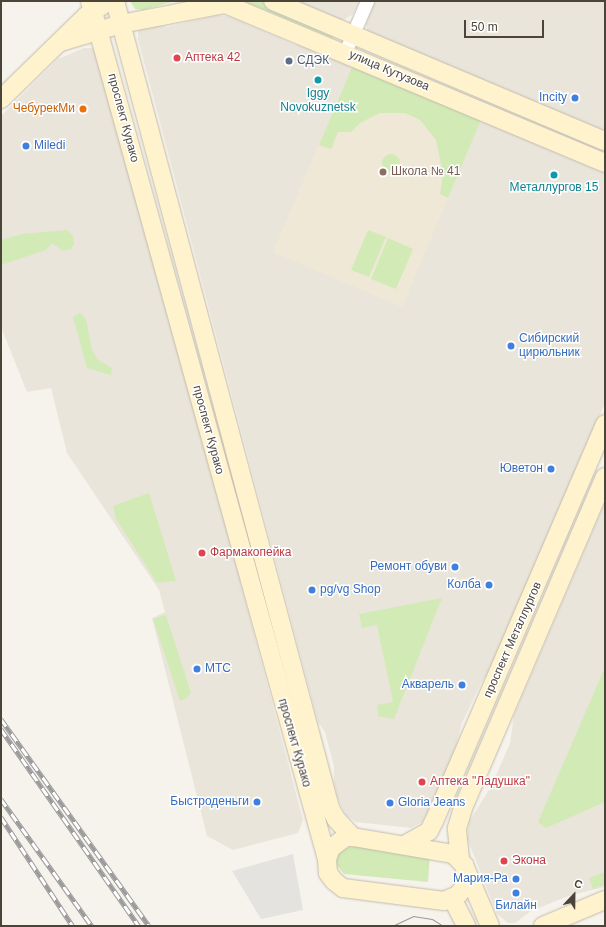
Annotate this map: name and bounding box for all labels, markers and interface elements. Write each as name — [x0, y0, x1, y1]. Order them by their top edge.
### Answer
scale bar — [466, 12, 546, 38]
text: 50 m — [471, 20, 498, 34]
street label: улица Кутузова — [347, 48, 431, 94]
place label: Аптека 42 — [185, 51, 240, 65]
marker: Аптека 42 — [172, 53, 182, 63]
place label: СДЭК — [297, 54, 329, 68]
marker: СДЭК — [284, 56, 294, 66]
street label: проспект Курако — [104, 72, 142, 164]
marker: Iggy Novokuznetsk — [313, 75, 323, 85]
place label: Iggy Novokuznetsk — [280, 87, 356, 115]
place label: Incity — [539, 91, 567, 105]
marker: Incity — [570, 93, 580, 103]
place label: ЧебурекМи — [13, 102, 75, 116]
marker: ЧебурекМи — [78, 104, 88, 114]
place label: Miledi — [34, 139, 65, 153]
marker: Miledi — [21, 141, 31, 151]
place label: Школа № 41 — [391, 165, 460, 179]
marker: Школа № 41 — [378, 167, 388, 177]
marker: Металлургов 15 — [549, 170, 559, 180]
place label: Металлургов 15 — [510, 181, 598, 195]
place label: Сибирский цирюльник — [519, 332, 580, 360]
marker: Сибирский цирюльник — [506, 341, 516, 351]
street label: проспект Курако — [189, 384, 227, 476]
place label: Юветон — [500, 462, 543, 476]
marker: Юветон — [546, 464, 556, 474]
place label: Фармакопейка — [210, 546, 292, 560]
marker: Фармакопейка — [197, 548, 207, 558]
place label: Ремонт обуви — [370, 560, 447, 574]
marker: Ремонт обуви — [450, 562, 460, 572]
place label: Колба — [447, 578, 481, 592]
street label: проспект Металлургов — [481, 580, 545, 700]
marker: Колба — [484, 580, 494, 590]
place label: pg/vg Shop — [320, 583, 381, 597]
marker: pg/vg Shop — [307, 585, 317, 595]
place label: МТС — [205, 662, 231, 676]
marker: МТС — [192, 664, 202, 674]
place label: Акварель — [402, 678, 454, 692]
marker: Акварель — [457, 680, 467, 690]
street label: проспект Курако — [274, 697, 314, 789]
place label: Аптека "Ладушка" — [430, 775, 530, 789]
marker: Аптека "Ладушка" — [417, 777, 427, 787]
place label: Быстроденьги — [170, 795, 249, 809]
place label: Gloria Jeans — [398, 796, 465, 810]
marker: Быстроденьги — [252, 797, 262, 807]
marker: Gloria Jeans — [385, 798, 395, 808]
place label: Экона — [512, 854, 546, 868]
marker: Экона — [499, 856, 509, 866]
place label: Мария-Ра — [453, 872, 508, 886]
marker: Мария-Ра — [511, 874, 521, 884]
north arrow — [554, 875, 594, 915]
text: С — [573, 877, 584, 891]
marker: Билайн — [511, 888, 521, 898]
place label: Билайн — [495, 899, 537, 913]

